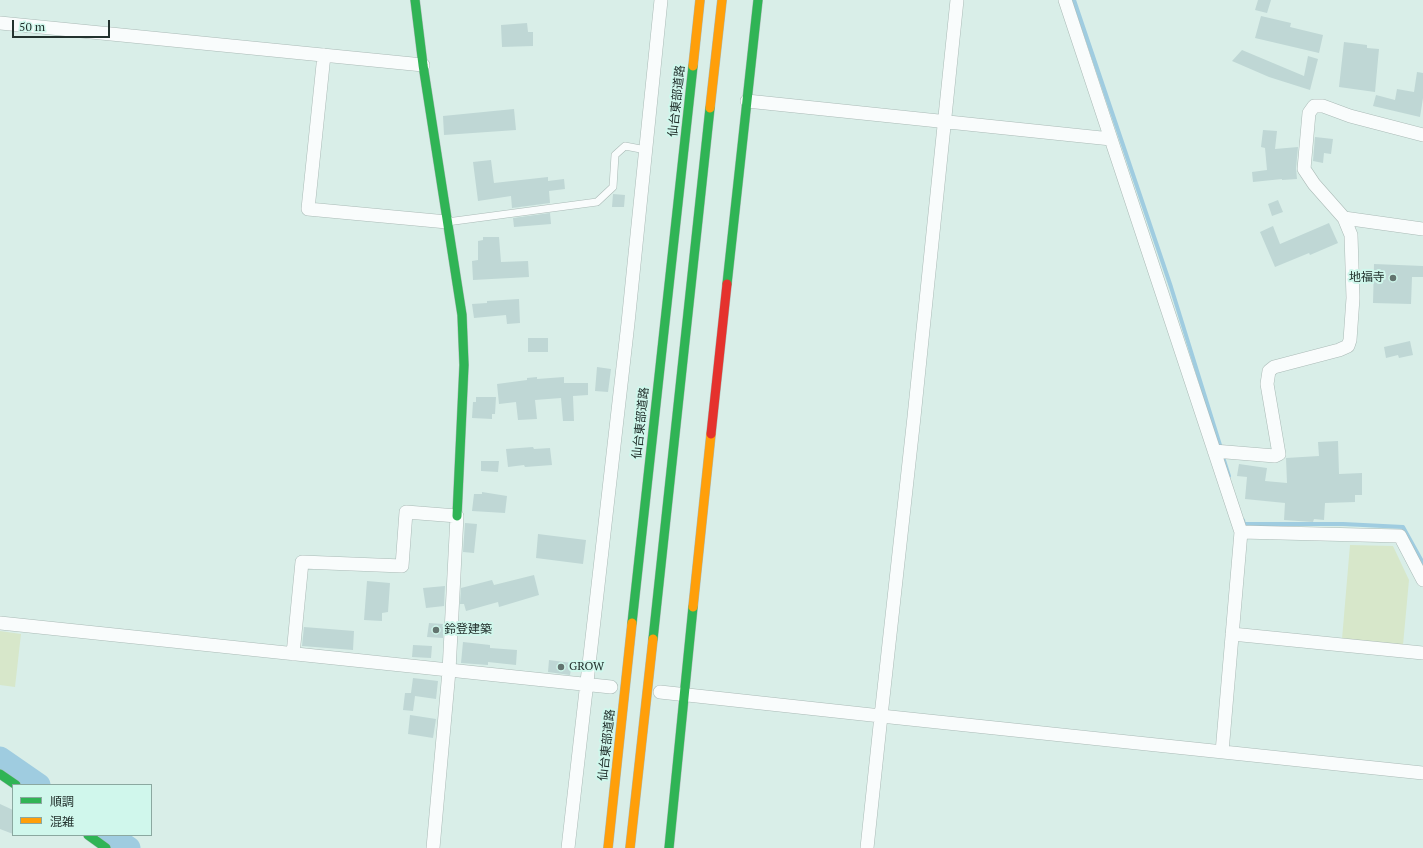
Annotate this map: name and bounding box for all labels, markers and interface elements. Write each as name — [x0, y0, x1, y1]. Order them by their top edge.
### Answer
scale bar — [14, 12, 112, 38]
text: 50 m — [19, 19, 45, 34]
street label: 仙台東部道路 — [666, 64, 688, 138]
place label: 地福寺 — [1349, 271, 1385, 285]
marker: 地福寺 — [1388, 273, 1398, 283]
street label: 仙台東部道路 — [630, 386, 652, 460]
place label: 鈴登建築 — [444, 623, 492, 637]
marker: 鈴登建築 — [431, 625, 441, 635]
place label: GROW — [569, 660, 604, 674]
marker: GROW — [556, 662, 566, 672]
street label: 仙台東部道路 — [596, 708, 618, 782]
legend — [12, 784, 152, 836]
text: 順調 — [50, 794, 74, 809]
text: 混雑 — [50, 814, 74, 829]

